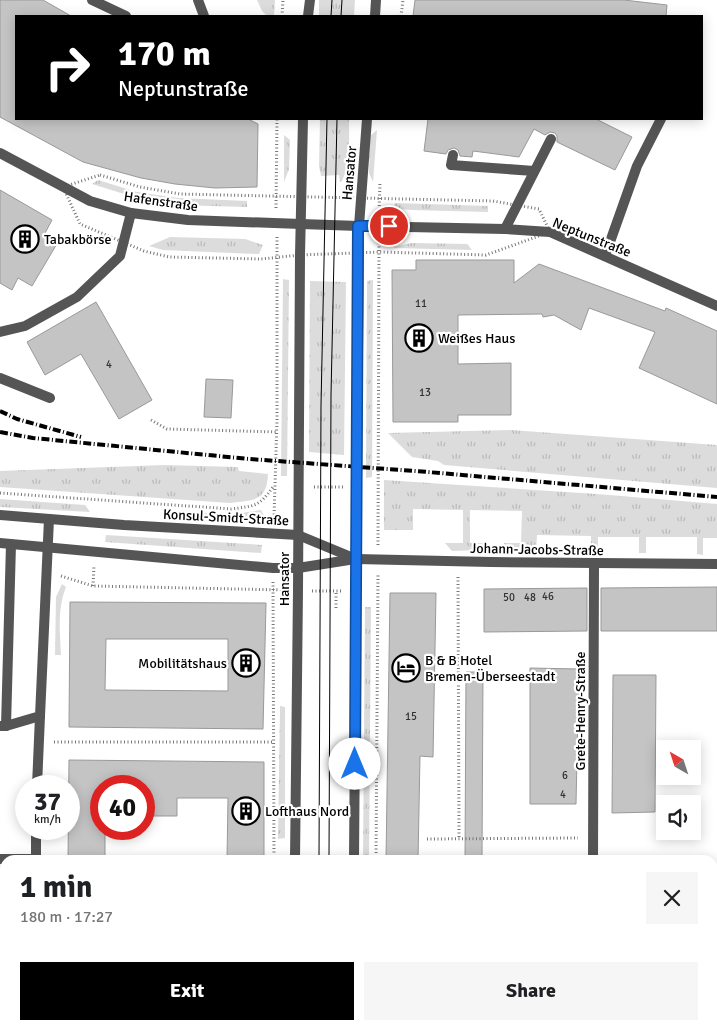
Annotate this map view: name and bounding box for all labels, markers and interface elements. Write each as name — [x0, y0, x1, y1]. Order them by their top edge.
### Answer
text: 170 m — [118, 32, 211, 75]
icon: right — [35, 35, 100, 100]
text: Neptunstraße — [118, 75, 249, 102]
street label: Hansator — [339, 144, 360, 201]
street label: Hafenstraße — [123, 188, 199, 215]
pin — [368, 205, 410, 247]
icon: arrive — [375, 212, 403, 240]
street label: Neptunstraße — [550, 214, 634, 261]
building icon: Tabakbörse — [10, 224, 40, 254]
place label: Tabakbörse — [44, 231, 111, 248]
house number: 11 — [415, 297, 427, 310]
building icon: Weißes Haus — [404, 323, 434, 353]
place label: Weißes Haus — [438, 330, 515, 347]
house number: 4 — [106, 358, 112, 371]
house number: 13 — [419, 386, 431, 399]
street label: Konsul-Smidt-Straße — [162, 506, 289, 529]
street label: Johann-Jacobs-Straße — [470, 540, 604, 559]
street label: Hansator — [276, 551, 293, 606]
house number: 46 — [542, 590, 554, 603]
house number: 50 — [503, 591, 515, 604]
house number: 48 — [524, 591, 536, 604]
building icon: Mobilitätshaus — [231, 648, 261, 678]
street label: Grete-Henry-Straße — [572, 651, 589, 771]
place label: B & B Hotel Bremen-Überseestadt — [425, 652, 555, 685]
hotel icon: B & B Hotel Bremen-Überseestadt — [391, 653, 421, 683]
place label: Mobilitätshaus — [138, 655, 227, 672]
house number: 15 — [405, 710, 417, 723]
position arrow — [328, 737, 380, 789]
north arrow — [656, 740, 701, 785]
map controls — [656, 740, 701, 840]
house number: 6 — [562, 769, 568, 782]
speed limit sign: 40 — [90, 775, 155, 840]
text: 37 — [34, 786, 61, 817]
house number: 4 — [560, 788, 566, 801]
button: sound — [656, 795, 701, 840]
building icon: Lofthaus Nord — [231, 796, 261, 826]
place label: Lofthaus Nord — [265, 803, 349, 820]
text: km/h — [34, 812, 61, 827]
text: 1 min — [20, 869, 92, 906]
button: close — [646, 872, 698, 924]
text: 180 m · 17:27 — [20, 907, 113, 927]
button: Exit — [20, 962, 354, 1020]
button: Share — [364, 962, 698, 1020]

